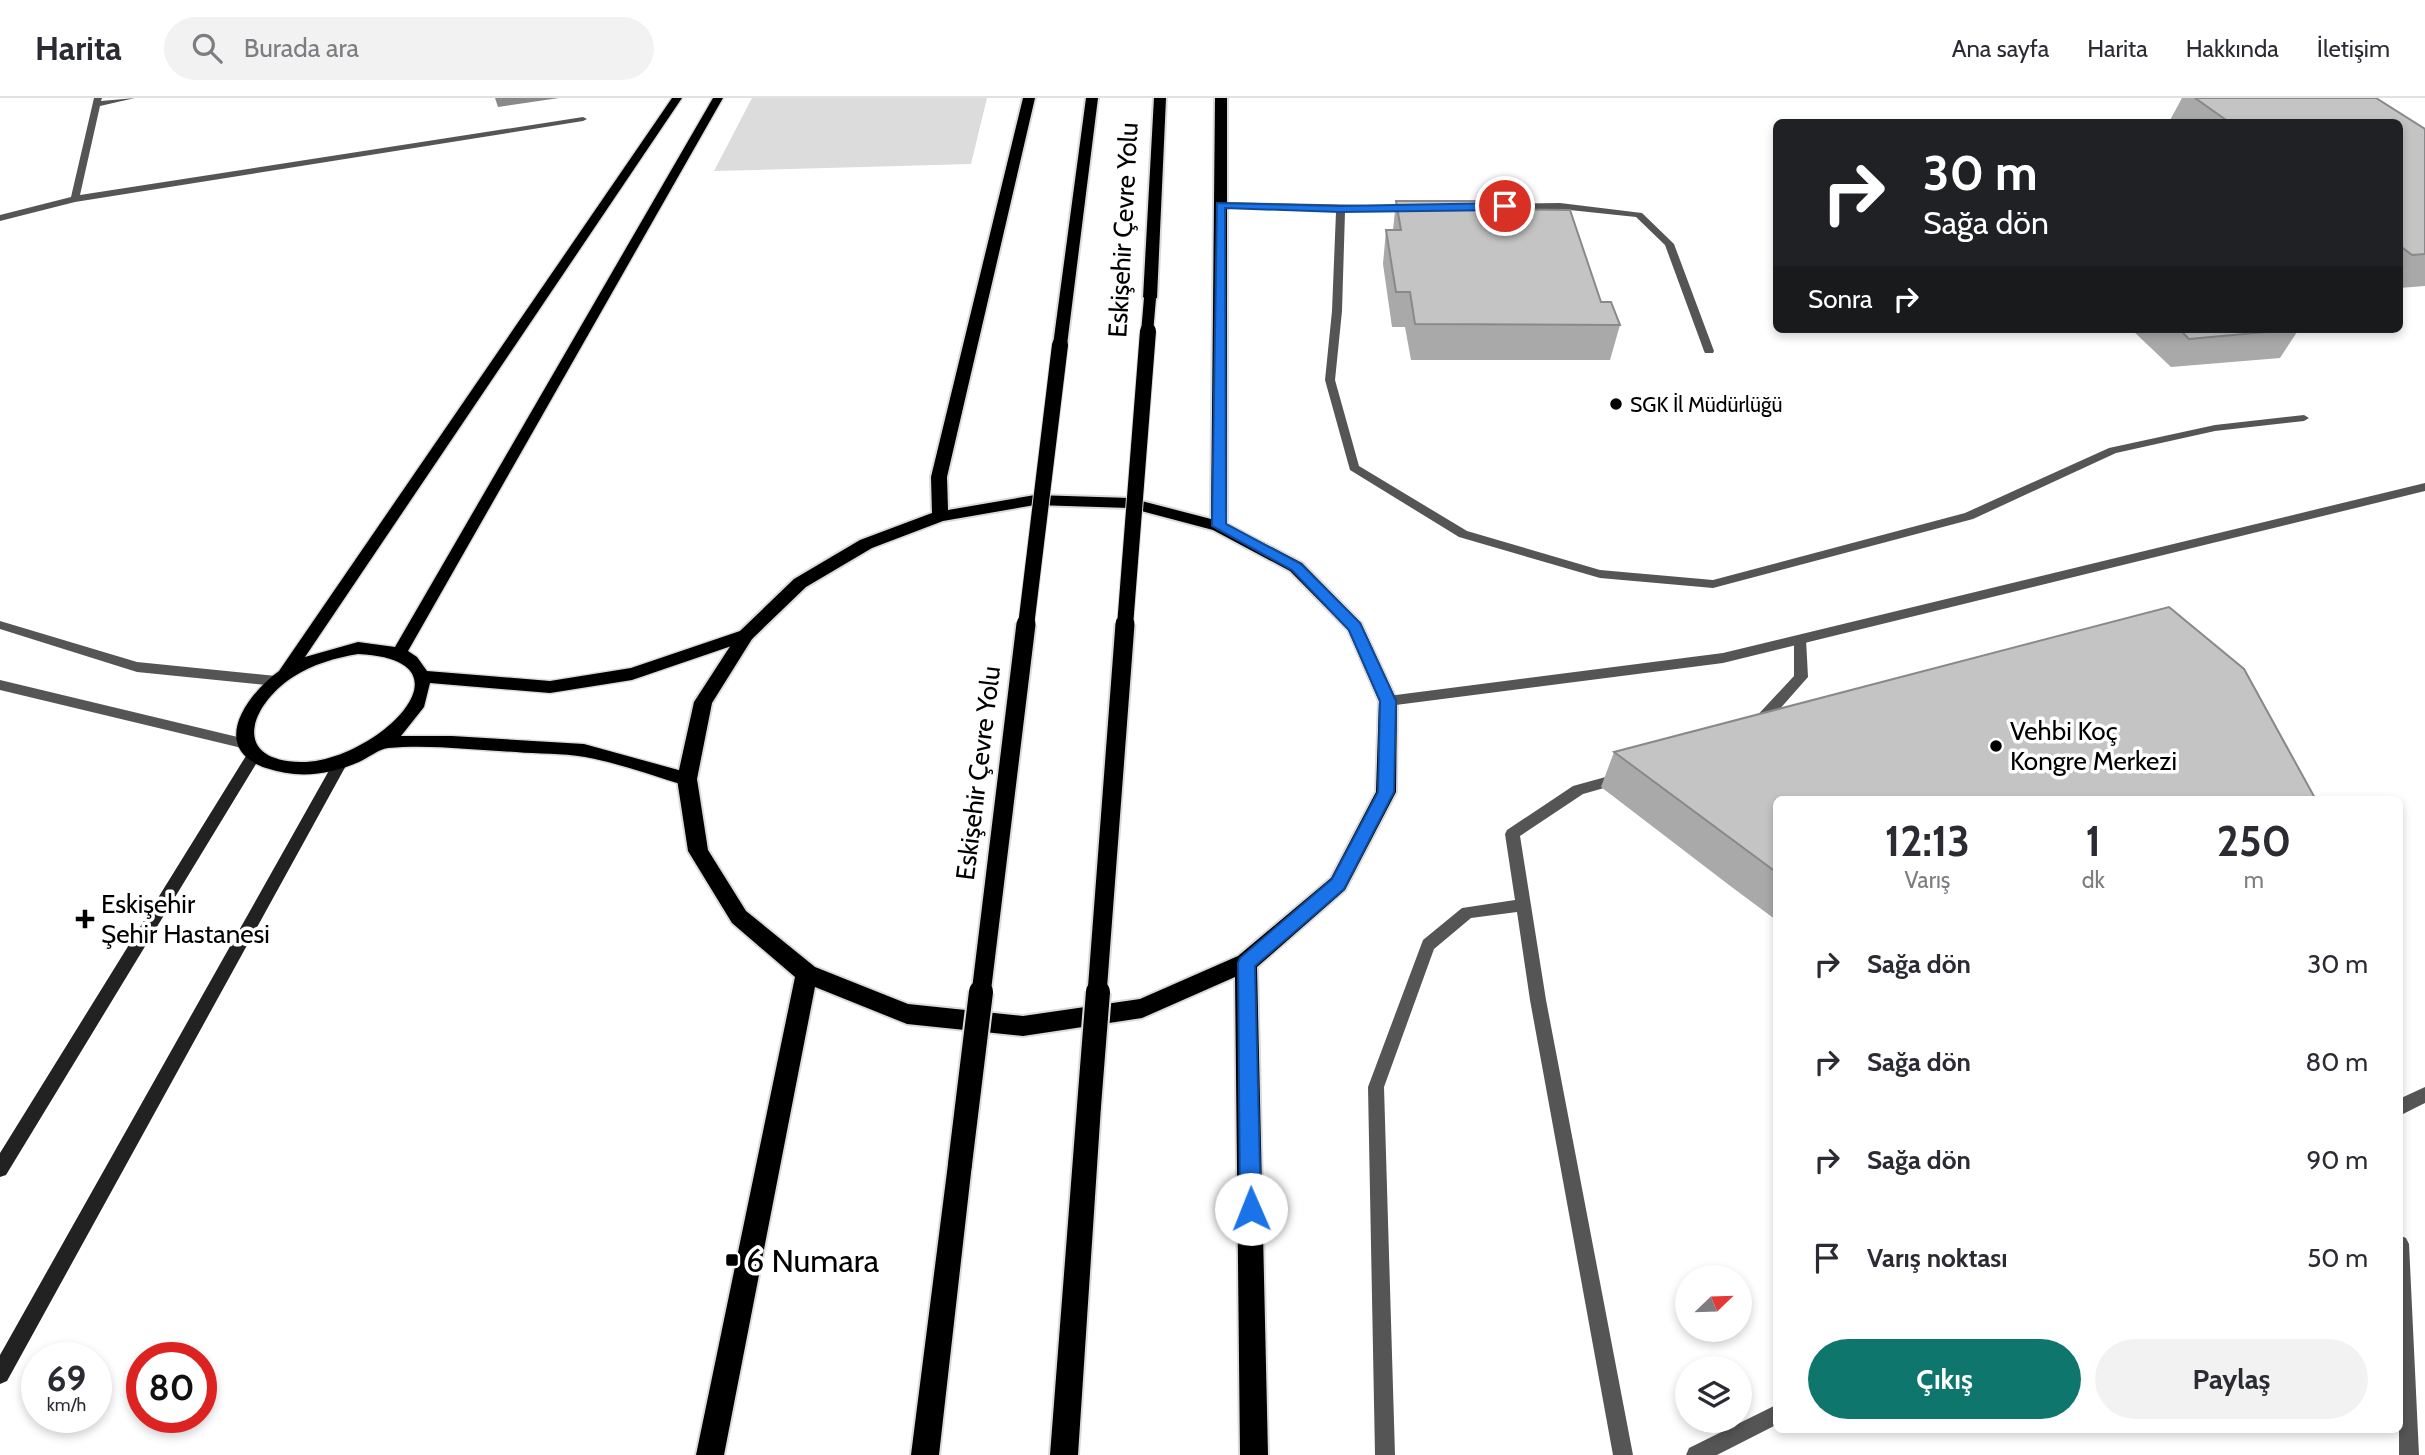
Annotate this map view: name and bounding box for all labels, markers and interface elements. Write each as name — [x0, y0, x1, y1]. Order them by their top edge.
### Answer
search box — [164, 17, 654, 80]
text: Harita — [35, 28, 122, 68]
icon: search — [188, 29, 226, 67]
text: Burada ara — [244, 32, 359, 64]
text: Ana sayfa — [1952, 34, 2049, 63]
text: Harita — [2087, 34, 2148, 63]
text: Hakkında — [2186, 34, 2279, 63]
text: İletişim — [2317, 34, 2390, 63]
street label: Eskişehir Çevre Yolu — [1101, 122, 1145, 338]
text: 30 m — [1923, 143, 2038, 202]
icon: right — [1808, 147, 1899, 238]
pin — [1475, 176, 1535, 236]
icon: arrive — [1486, 187, 1524, 225]
text: Sağa dön — [1923, 203, 2049, 242]
icon: right — [1887, 280, 1925, 318]
text: Sonra — [1808, 283, 1873, 315]
place label: SGK İl Müdürlüğü — [1630, 392, 1783, 417]
marker: SGK İl Müdürlüğü — [1608, 396, 1624, 412]
street label: Eskişehir Çevre Yolu — [949, 664, 1007, 882]
place label: Vehbi Koç Kongre Merkezi — [2010, 715, 2177, 777]
marker: Vehbi Koç Kongre Merkezi — [1988, 738, 2004, 754]
text: 12:13 — [1885, 815, 1970, 867]
text: 1 — [2086, 815, 2101, 867]
text: 250 — [2217, 815, 2291, 867]
text: Varış — [1904, 866, 1950, 894]
text: dk — [2082, 866, 2105, 894]
text: m — [2244, 866, 2264, 894]
place label: Eskişehir Şehir Hastanesi — [101, 888, 270, 950]
marker: Eskişehir Şehir Hastanesi — [75, 909, 95, 929]
icon: right — [1808, 945, 1846, 983]
text: Sağa dön — [1867, 948, 1971, 980]
text: 30 m — [2307, 948, 2368, 980]
icon: right — [1808, 1043, 1846, 1081]
text: Sağa dön — [1867, 1046, 1971, 1078]
text: 80 m — [2305, 1046, 2368, 1078]
icon: right — [1808, 1141, 1846, 1179]
text: Sağa dön — [1867, 1144, 1971, 1176]
text: 90 m — [2306, 1144, 2368, 1176]
position arrow — [1214, 1172, 1288, 1246]
icon: arrive — [1808, 1239, 1846, 1277]
place label: 6 Numara — [746, 1241, 880, 1280]
text: Varış noktası — [1867, 1242, 2008, 1274]
text: 50 m — [2307, 1242, 2368, 1274]
marker: 6 Numara — [724, 1252, 740, 1268]
north arrow — [1675, 1265, 1752, 1342]
map controls — [1675, 1265, 1752, 1433]
button: Çıkış — [1808, 1339, 2081, 1419]
button: Paylaş — [2095, 1339, 2368, 1419]
speed limit sign: 80 — [126, 1342, 217, 1433]
button: layers — [1675, 1356, 1752, 1433]
text: 69 — [47, 1357, 86, 1400]
text: km/h — [47, 1394, 86, 1416]

